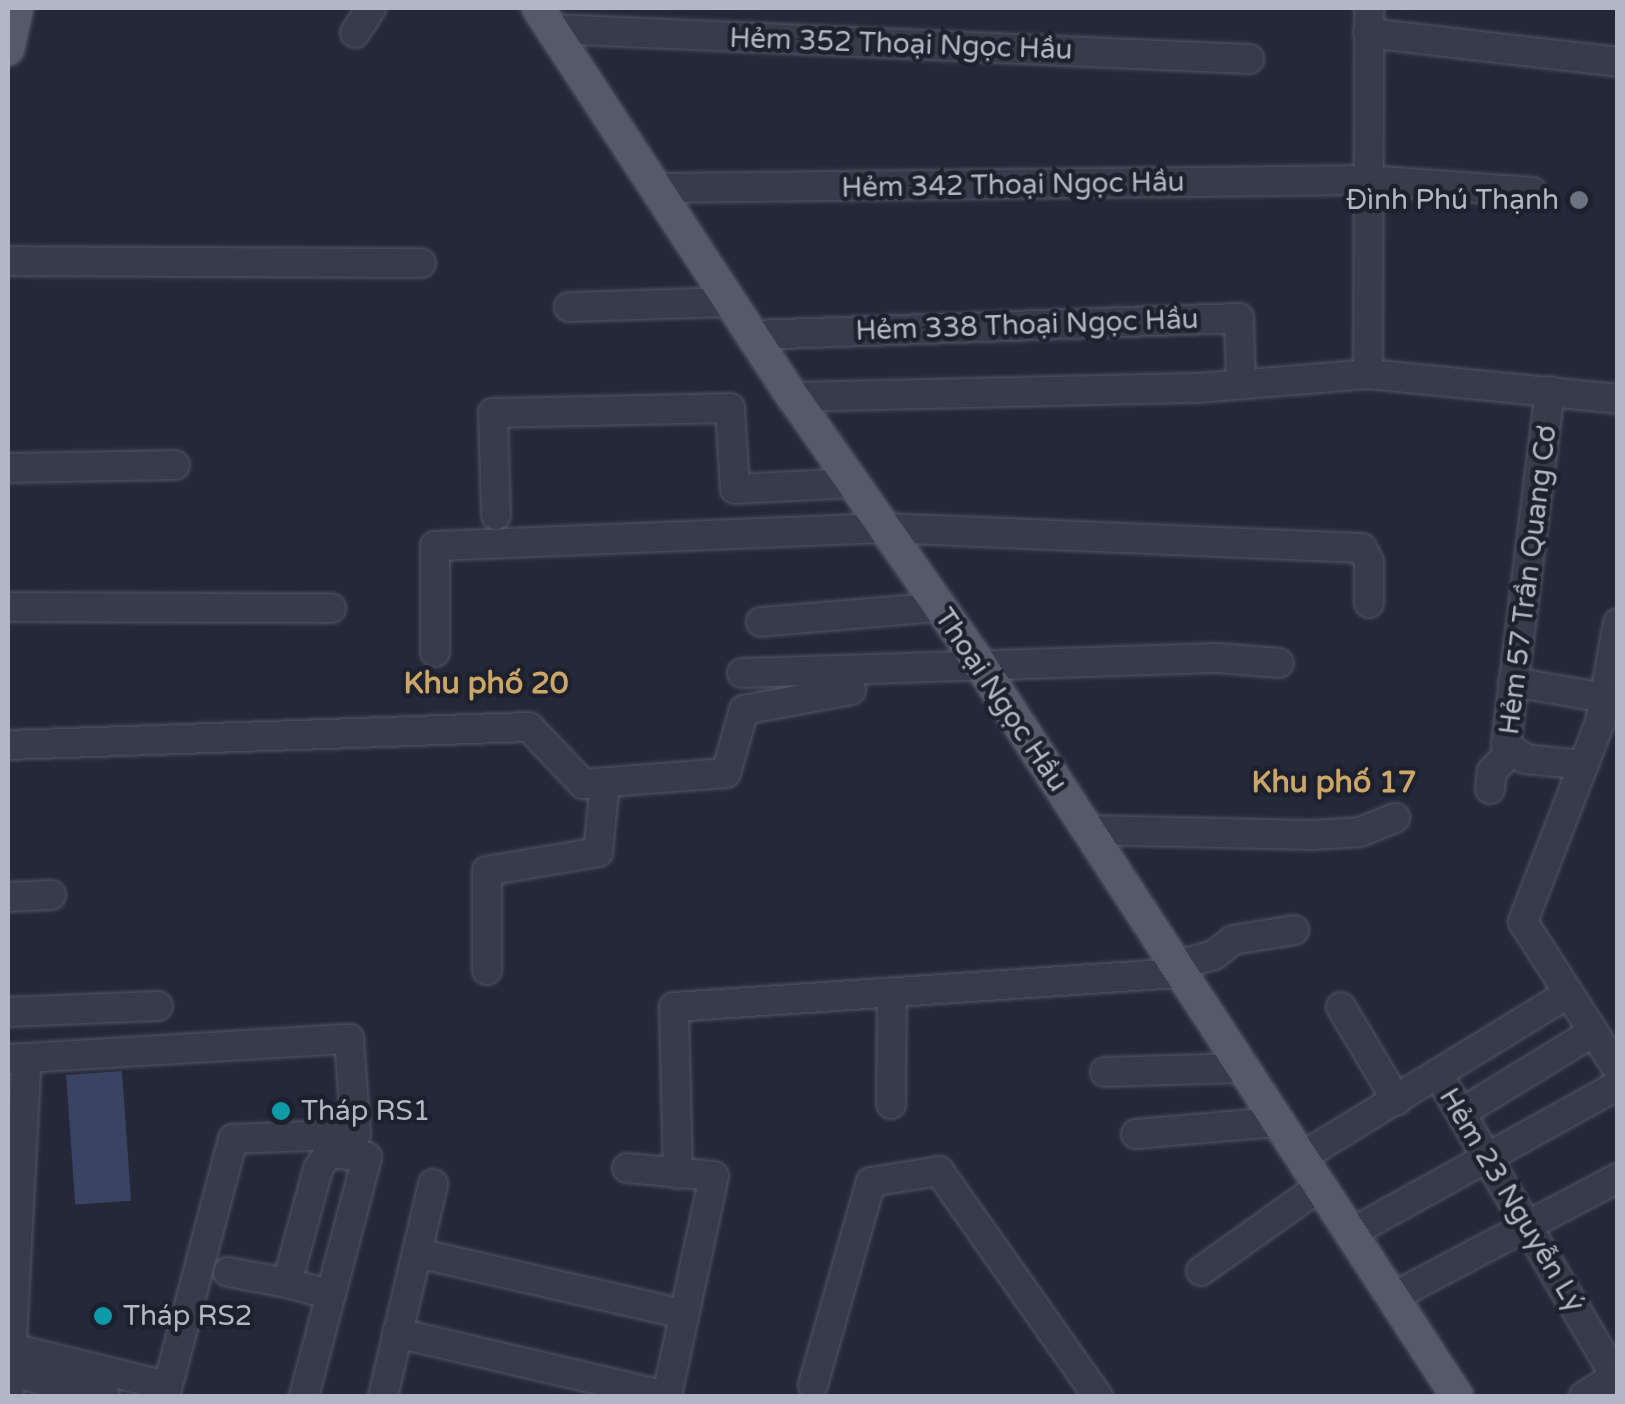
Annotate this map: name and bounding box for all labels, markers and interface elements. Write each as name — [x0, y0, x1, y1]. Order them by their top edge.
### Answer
street label: Hẻm 352 Thoại Ngọc Hầu — [729, 21, 1073, 67]
street label: Hẻm 342 Thoại Ngọc Hầu — [841, 165, 1185, 205]
place label: Đình Phú Thạnh — [1346, 183, 1559, 217]
marker: Đình Phú Thạnh — [1568, 189, 1590, 211]
street label: Hẻm 338 Thoại Ngọc Hầu — [855, 302, 1199, 348]
street label: Hẻm 57 Trần Quang Cơ — [1492, 423, 1564, 737]
street label: Thoại Ngọc Hầu — [927, 602, 1075, 798]
district label: Khu phố 20 — [403, 666, 569, 702]
district label: Khu phố 17 — [1251, 765, 1417, 801]
street label: Hẻm 23 Nguyễn Lý — [1432, 1082, 1592, 1318]
place label: Tháp RS1 — [301, 1094, 430, 1128]
marker: Tháp RS1 — [270, 1100, 292, 1122]
place label: Tháp RS2 — [123, 1299, 252, 1333]
marker: Tháp RS2 — [92, 1305, 114, 1327]

